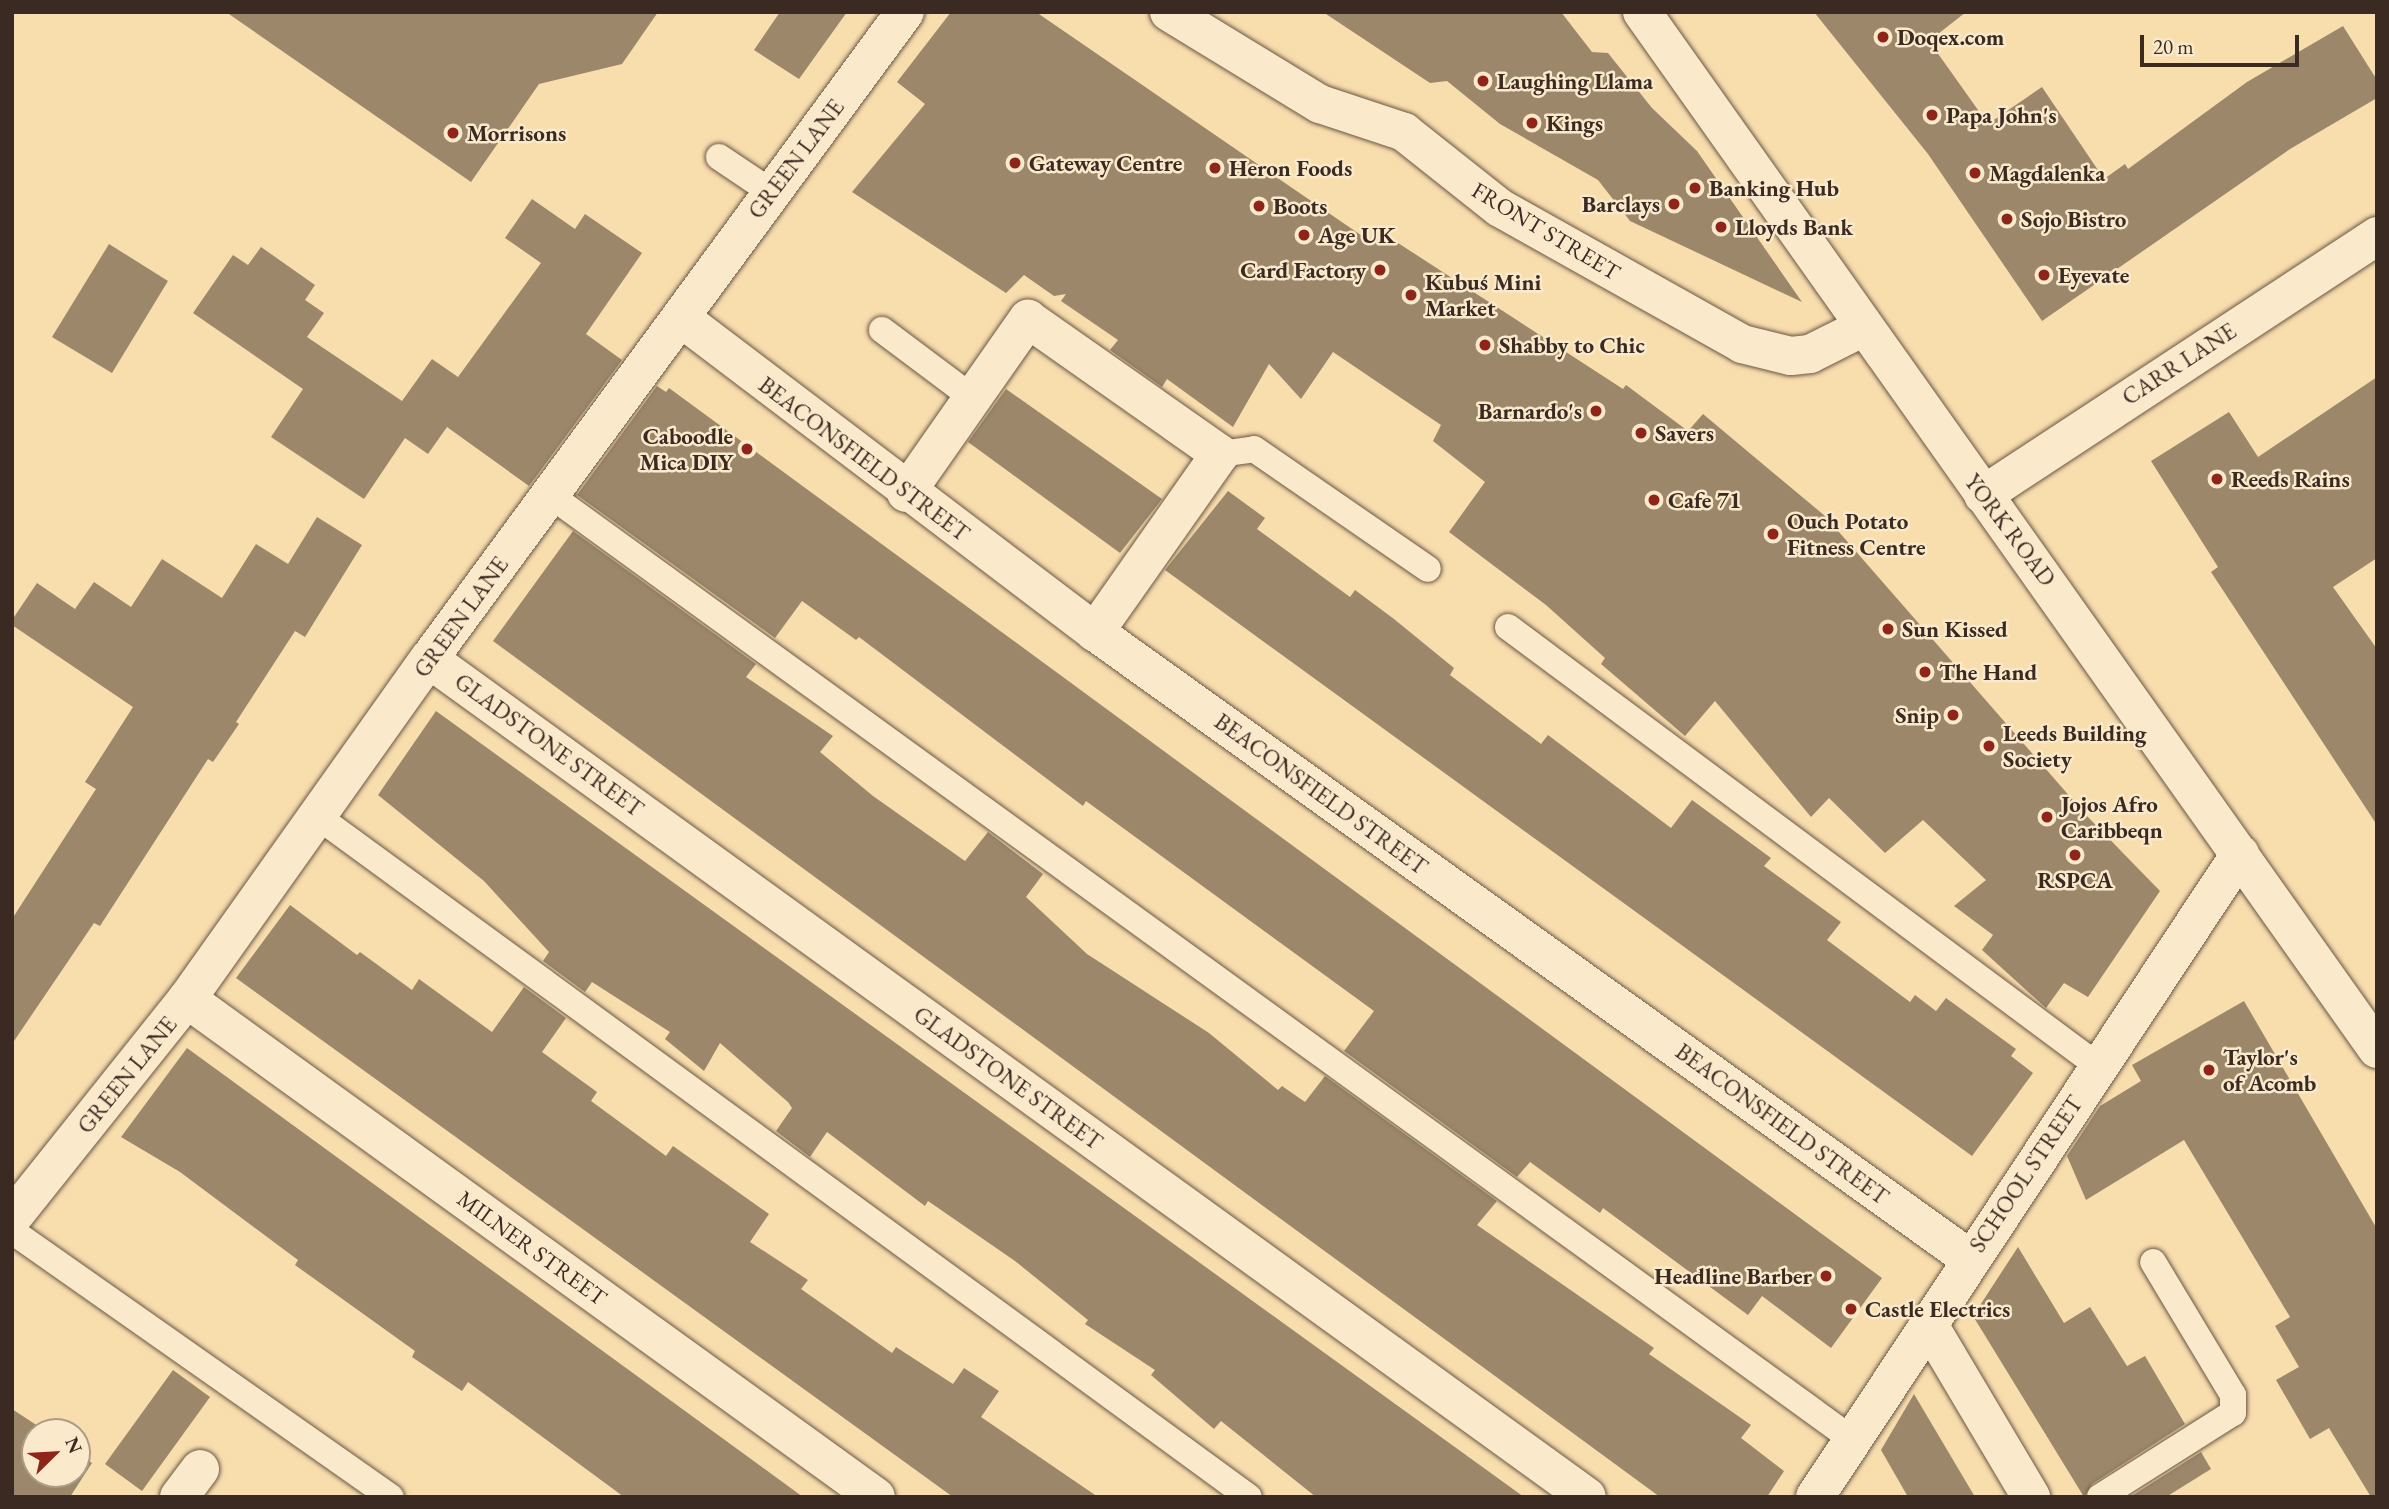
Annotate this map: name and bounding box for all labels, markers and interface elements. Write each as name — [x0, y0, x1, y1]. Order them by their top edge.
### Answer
scale bar — [2144, 21, 2303, 65]
place label: Doqex.com — [1897, 23, 2004, 51]
marker: Doqex.com — [1875, 29, 1891, 45]
text: 20 m — [2153, 33, 2194, 60]
place label: Laughing Llama — [1497, 67, 1653, 95]
marker: Laughing Llama — [1475, 73, 1491, 89]
street label: GREEN LANE — [742, 94, 850, 224]
place label: Papa John's — [1946, 101, 2057, 129]
marker: Papa John's — [1924, 107, 1940, 123]
place label: Kings — [1546, 109, 1603, 137]
marker: Kings — [1524, 115, 1540, 131]
place label: Morrisons — [467, 119, 566, 147]
marker: Morrisons — [445, 125, 461, 141]
place label: Gateway Centre — [1029, 149, 1182, 177]
place label: Heron Foods — [1229, 154, 1352, 182]
marker: Gateway Centre — [1007, 155, 1023, 171]
place label: Magdalenka — [1989, 159, 2105, 187]
marker: Heron Foods — [1207, 160, 1223, 176]
marker: Magdalenka — [1967, 165, 1983, 181]
place label: Banking Hub — [1709, 174, 1839, 202]
street label: FRONT STREET — [1467, 176, 1625, 286]
marker: Banking Hub — [1687, 180, 1703, 196]
place label: Barclays — [1582, 190, 1660, 218]
place label: Boots — [1273, 192, 1327, 220]
marker: Barclays — [1666, 196, 1682, 212]
marker: Boots — [1251, 198, 1267, 214]
place label: Sojo Bistro — [2021, 205, 2126, 233]
marker: Sojo Bistro — [1999, 211, 2015, 227]
place label: Lloyds Bank — [1735, 213, 1853, 241]
marker: Lloyds Bank — [1713, 219, 1729, 235]
place label: Age UK — [1318, 221, 1396, 249]
marker: Age UK — [1296, 227, 1312, 243]
place label: Card Factory — [1240, 256, 1366, 284]
place label: Eyevate — [2058, 261, 2129, 289]
marker: Card Factory — [1372, 262, 1388, 278]
marker: Eyevate — [2036, 267, 2052, 283]
place label: Kubuś Mini Market — [1425, 268, 1541, 322]
marker: Kubuś Mini Market — [1403, 287, 1419, 303]
street label: CARR LANE — [2117, 317, 2241, 411]
place label: Shabby to Chic — [1499, 331, 1645, 359]
marker: Shabby to Chic — [1477, 337, 1493, 353]
street label: BEACONSFIELD STREET — [753, 371, 975, 547]
place label: Barnardo's — [1478, 397, 1582, 425]
marker: Barnardo's — [1588, 403, 1604, 419]
place label: Savers — [1655, 419, 1714, 447]
place label: Caboodle Mica DIY — [639, 422, 733, 476]
marker: Savers — [1633, 425, 1649, 441]
marker: Caboodle Mica DIY — [739, 441, 755, 457]
place label: Reeds Rains — [2231, 465, 2350, 493]
street label: YORK ROAD — [1959, 468, 2061, 592]
marker: Reeds Rains — [2209, 471, 2225, 487]
place label: Cafe 71 — [1668, 486, 1741, 514]
marker: Cafe 71 — [1646, 492, 1662, 508]
place label: Ouch Potato Fitness Centre — [1787, 507, 1926, 561]
marker: Ouch Potato Fitness Centre — [1765, 526, 1781, 542]
street label: GREEN LANE — [408, 551, 514, 683]
place label: Sun Kissed — [1902, 615, 2008, 643]
marker: Sun Kissed — [1880, 621, 1896, 637]
place label: The Hand — [1939, 658, 2037, 686]
marker: The Hand — [1917, 664, 1933, 680]
street label: GLADSTONE STREET — [449, 667, 649, 823]
place label: Snip — [1895, 701, 1939, 729]
marker: Snip — [1945, 707, 1961, 723]
street label: BEACONSFIELD STREET — [1209, 708, 1433, 880]
place label: Leeds Building Society — [2003, 719, 2146, 773]
marker: Leeds Building Society — [1981, 738, 1997, 754]
place label: Jojos Afro Caribbeqn — [2061, 790, 2163, 844]
marker: Jojos Afro Caribbeqn — [2039, 809, 2055, 825]
marker: RSPCA — [2067, 847, 2083, 863]
place label: RSPCA — [2037, 866, 2113, 894]
street label: GLADSTONE STREET — [908, 1000, 1108, 1156]
street label: GREEN LANE — [71, 1011, 183, 1139]
street label: BEACONSFIELD STREET — [1670, 1038, 1894, 1210]
place label: Taylor's of Acomb — [2223, 1043, 2316, 1097]
marker: Taylor's of Acomb — [2201, 1062, 2217, 1078]
street label: SCHOOL STREET — [1963, 1091, 2089, 1257]
street label: MILNER STREET — [452, 1185, 612, 1311]
place label: Headline Barber — [1654, 1262, 1812, 1290]
marker: Headline Barber — [1818, 1268, 1834, 1284]
place label: Castle Electrics — [1865, 1295, 2010, 1323]
marker: Castle Electrics — [1843, 1301, 1859, 1317]
north arrow — [21, 1418, 91, 1488]
text: N — [59, 1433, 88, 1457]

